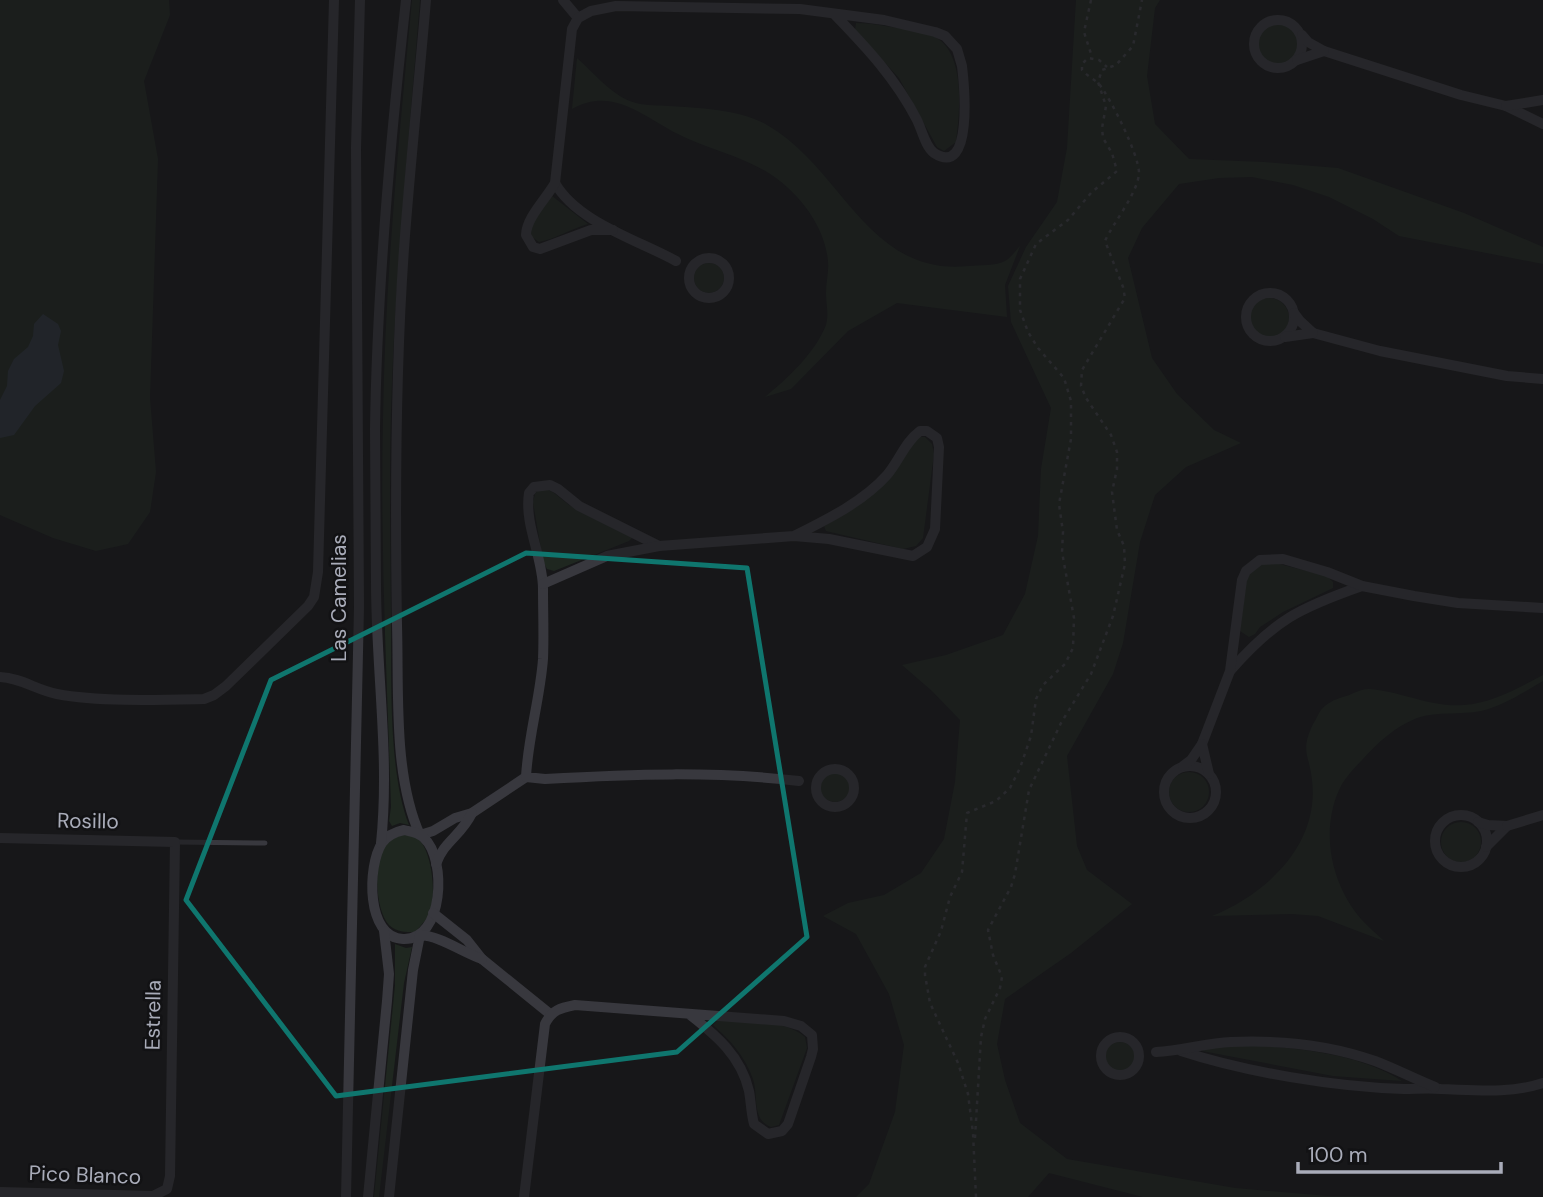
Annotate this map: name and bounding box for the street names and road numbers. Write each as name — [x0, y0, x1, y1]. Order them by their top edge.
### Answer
street label: Las Camelias — [325, 534, 353, 662]
street label: Rosillo — [57, 806, 119, 836]
street label: Estrella — [138, 980, 168, 1050]
street label: Pico Blanco — [28, 1159, 142, 1191]

